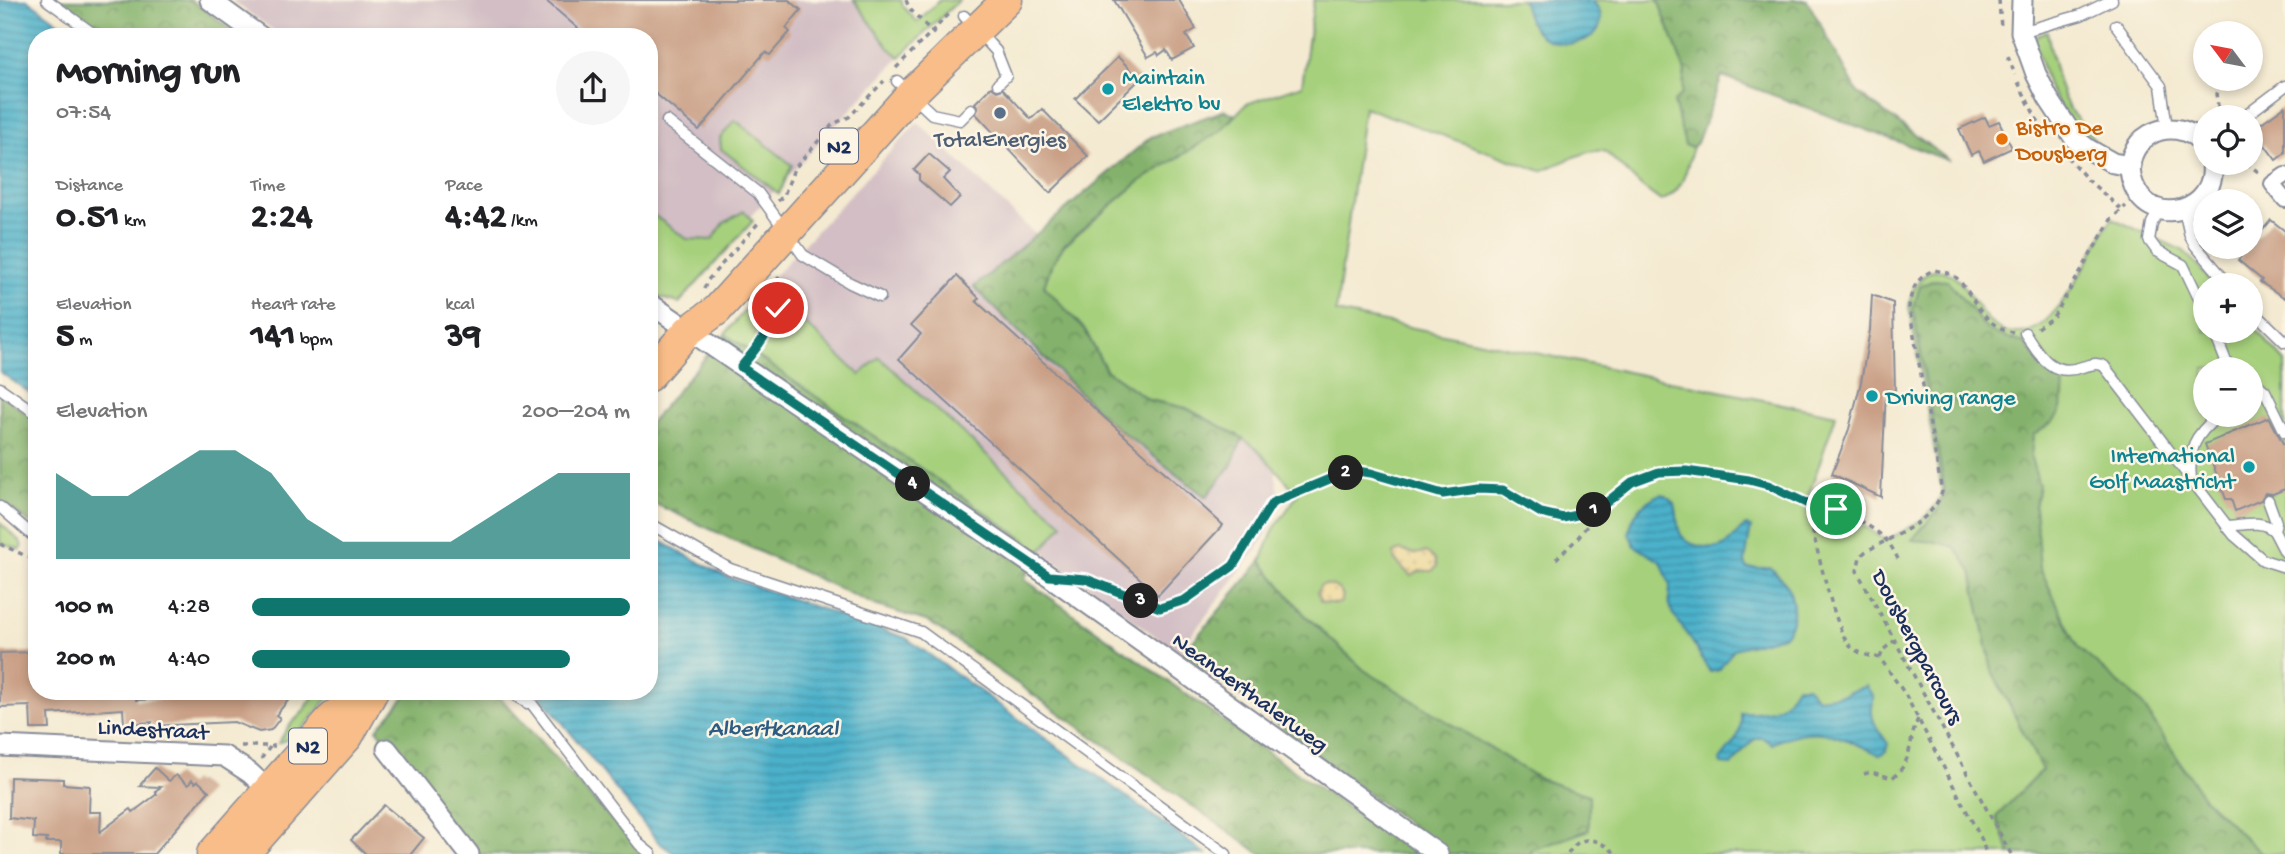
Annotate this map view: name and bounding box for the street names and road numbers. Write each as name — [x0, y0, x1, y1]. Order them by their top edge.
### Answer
road number: N2 — [820, 128, 858, 164]
street label: Dousbergparcours — [1863, 564, 1968, 730]
street label: Neanderthalerweg — [1166, 628, 1332, 760]
street label: Lindestraat — [97, 715, 210, 748]
road number: N2 — [289, 728, 327, 764]

